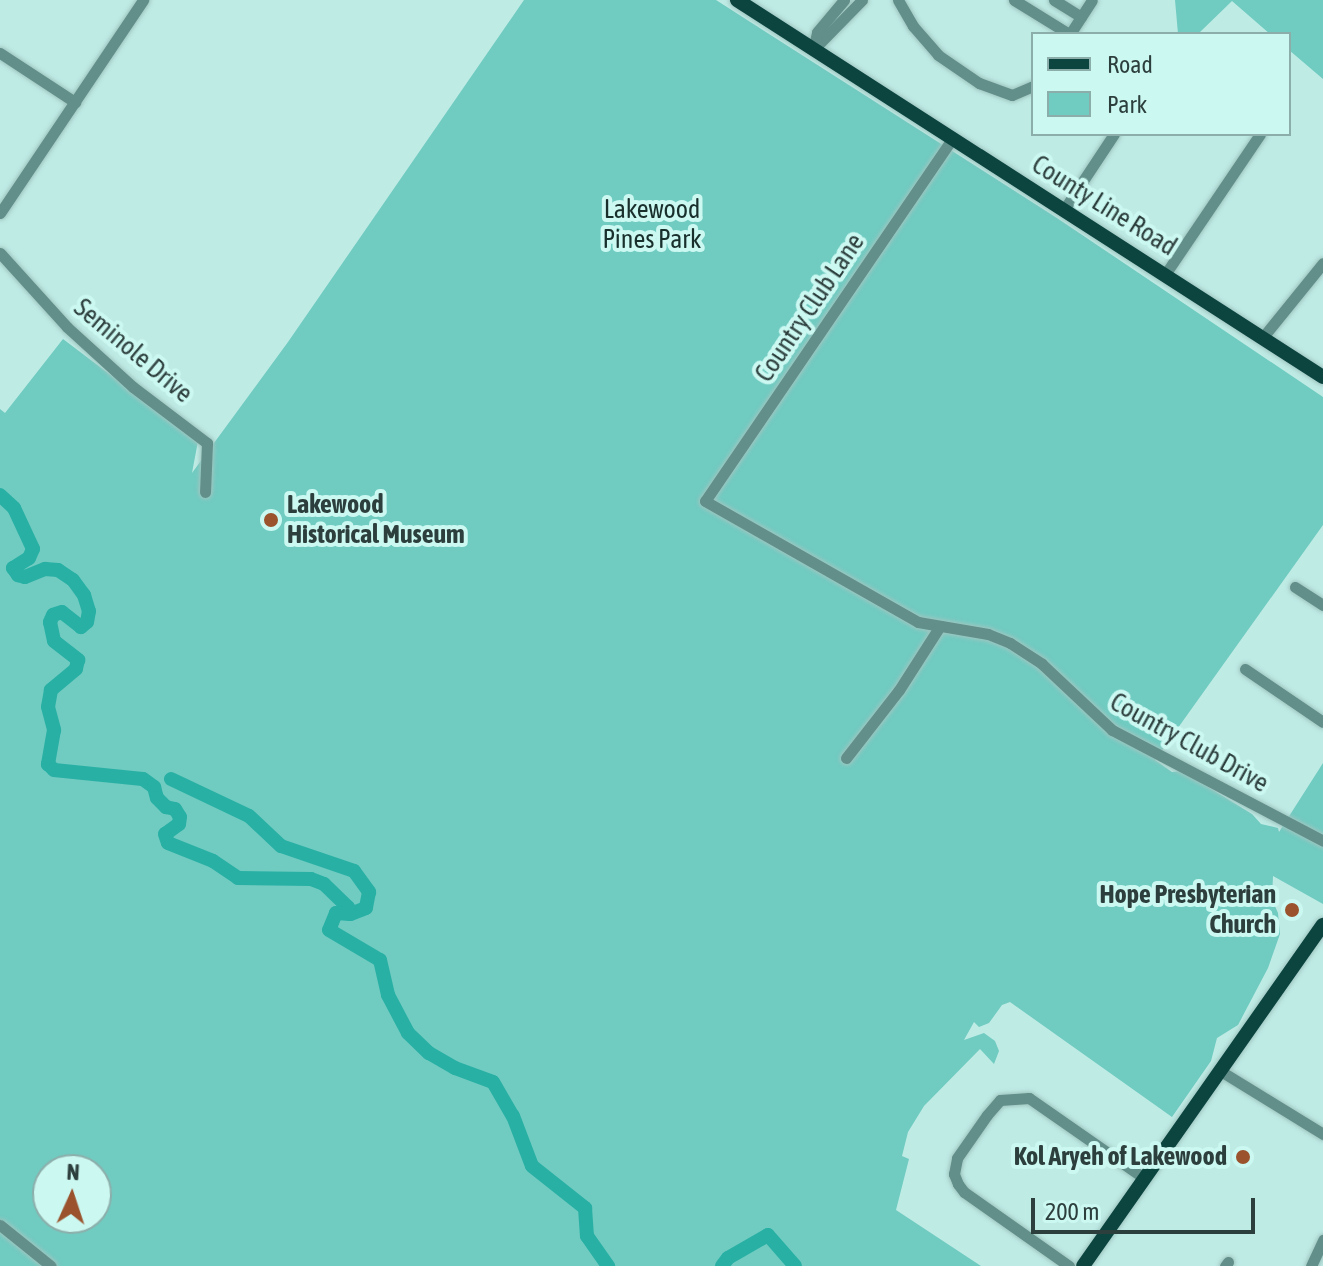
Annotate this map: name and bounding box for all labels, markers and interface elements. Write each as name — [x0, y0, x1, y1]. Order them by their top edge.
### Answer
legend — [1031, 32, 1291, 136]
text: Road — [1107, 51, 1153, 78]
text: Park — [1107, 91, 1147, 118]
street label: County Line Road — [1026, 149, 1182, 263]
park label: Lakewood Pines Park — [603, 194, 701, 256]
street label: Country Club Lane — [749, 228, 871, 388]
street label: Seminole Drive — [68, 293, 198, 409]
place label: Lakewood Historical Museum — [287, 489, 465, 550]
marker: Lakewood Historical Museum — [262, 511, 280, 529]
street label: Country Club Drive — [1104, 687, 1274, 799]
place label: Hope Presbyterian Church — [1099, 879, 1276, 940]
marker: Hope Presbyterian Church — [1283, 901, 1301, 919]
place label: Kol Aryeh of Lakewood — [1014, 1141, 1227, 1173]
marker: Kol Aryeh of Lakewood — [1234, 1148, 1252, 1166]
north arrow — [32, 1154, 112, 1234]
text: N — [66, 1159, 80, 1185]
scale bar — [1035, 1182, 1259, 1232]
text: 200 m — [1045, 1198, 1099, 1225]

